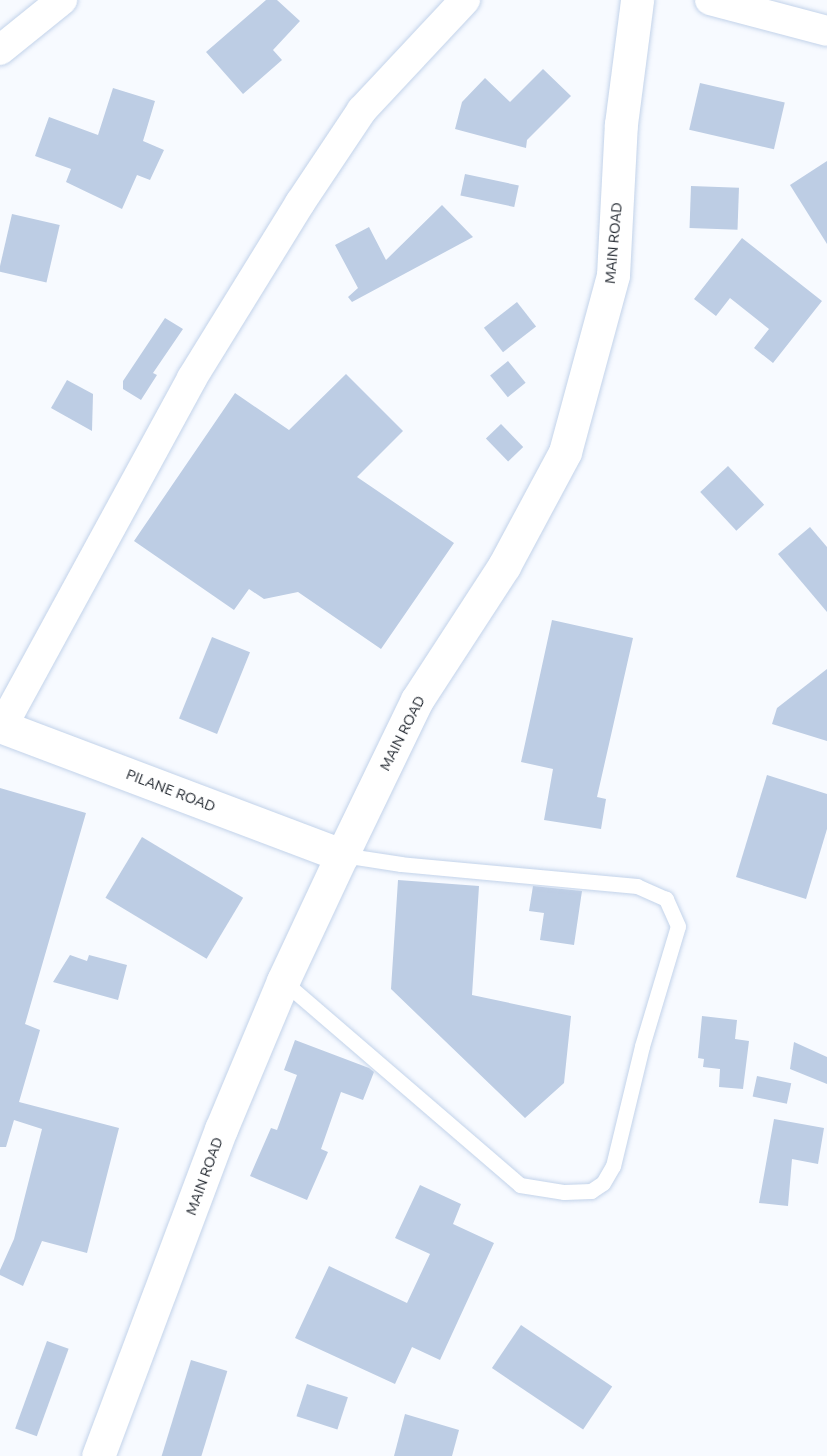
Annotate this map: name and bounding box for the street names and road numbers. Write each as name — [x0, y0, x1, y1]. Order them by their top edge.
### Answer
street label: MAIN ROAD — [600, 201, 626, 285]
street label: MAIN ROAD — [375, 692, 429, 774]
street label: PILANE ROAD — [124, 765, 218, 815]
street label: MAIN ROAD — [182, 1134, 226, 1218]

